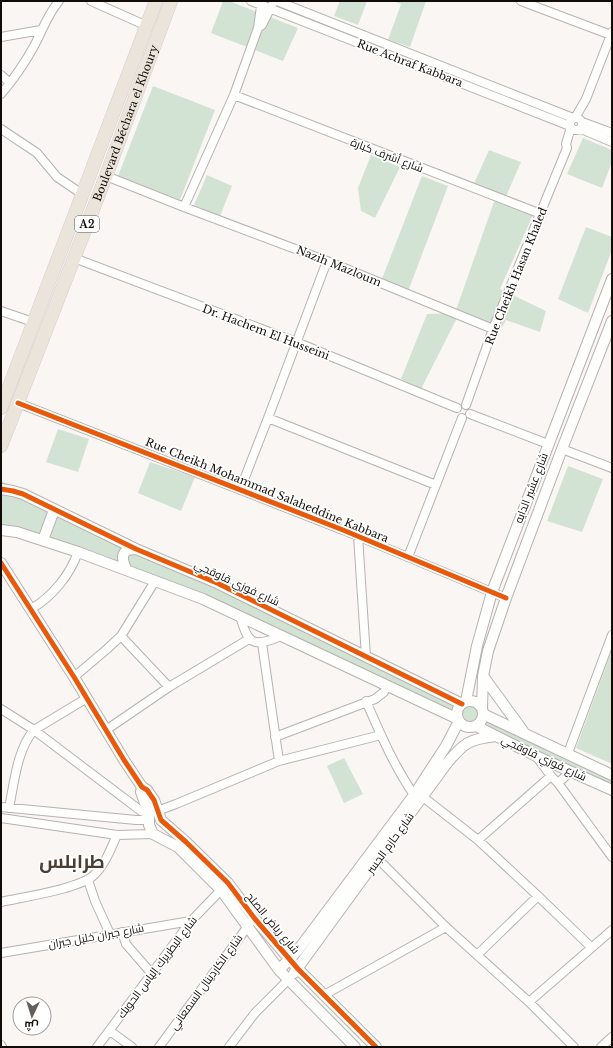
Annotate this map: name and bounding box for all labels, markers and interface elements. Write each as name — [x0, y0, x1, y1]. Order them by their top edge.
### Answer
street label: Rue Achraf Kabbara — [355, 36, 466, 90]
street label: Boulevard Béchara el Khoury — [90, 43, 161, 203]
street label: شارع أشرف كبارة — [348, 135, 425, 176]
street label: Rue Cheikh Hasan Khaled — [482, 205, 550, 347]
road number: A2 — [75, 216, 99, 232]
street label: Nazih Mazloum — [294, 243, 384, 289]
street label: Dr. Hachem El Husseini — [200, 301, 332, 363]
street label: Rue Cheikh Mohammad Salaheddine Kabbara — [143, 435, 392, 546]
street label: شارع عشير الدايه — [511, 451, 552, 526]
street label: شارع فوزي قاوقجي — [191, 557, 282, 611]
street label: شارع فوزي قاوقجي — [498, 732, 589, 786]
street label: شارع حازم الجسر — [363, 810, 418, 878]
district label: طرابلس — [39, 850, 105, 873]
street label: شارع رياض الصلح — [242, 889, 303, 957]
street label: شارع البطريرك إلياس الحويك — [114, 913, 201, 1021]
street label: شارع جبران خليل جبران — [47, 921, 145, 952]
street label: شارع الكاردينال السمعاني — [167, 931, 247, 1034]
north arrow — [12, 996, 52, 1036]
text: ش — [24, 1019, 39, 1033]

